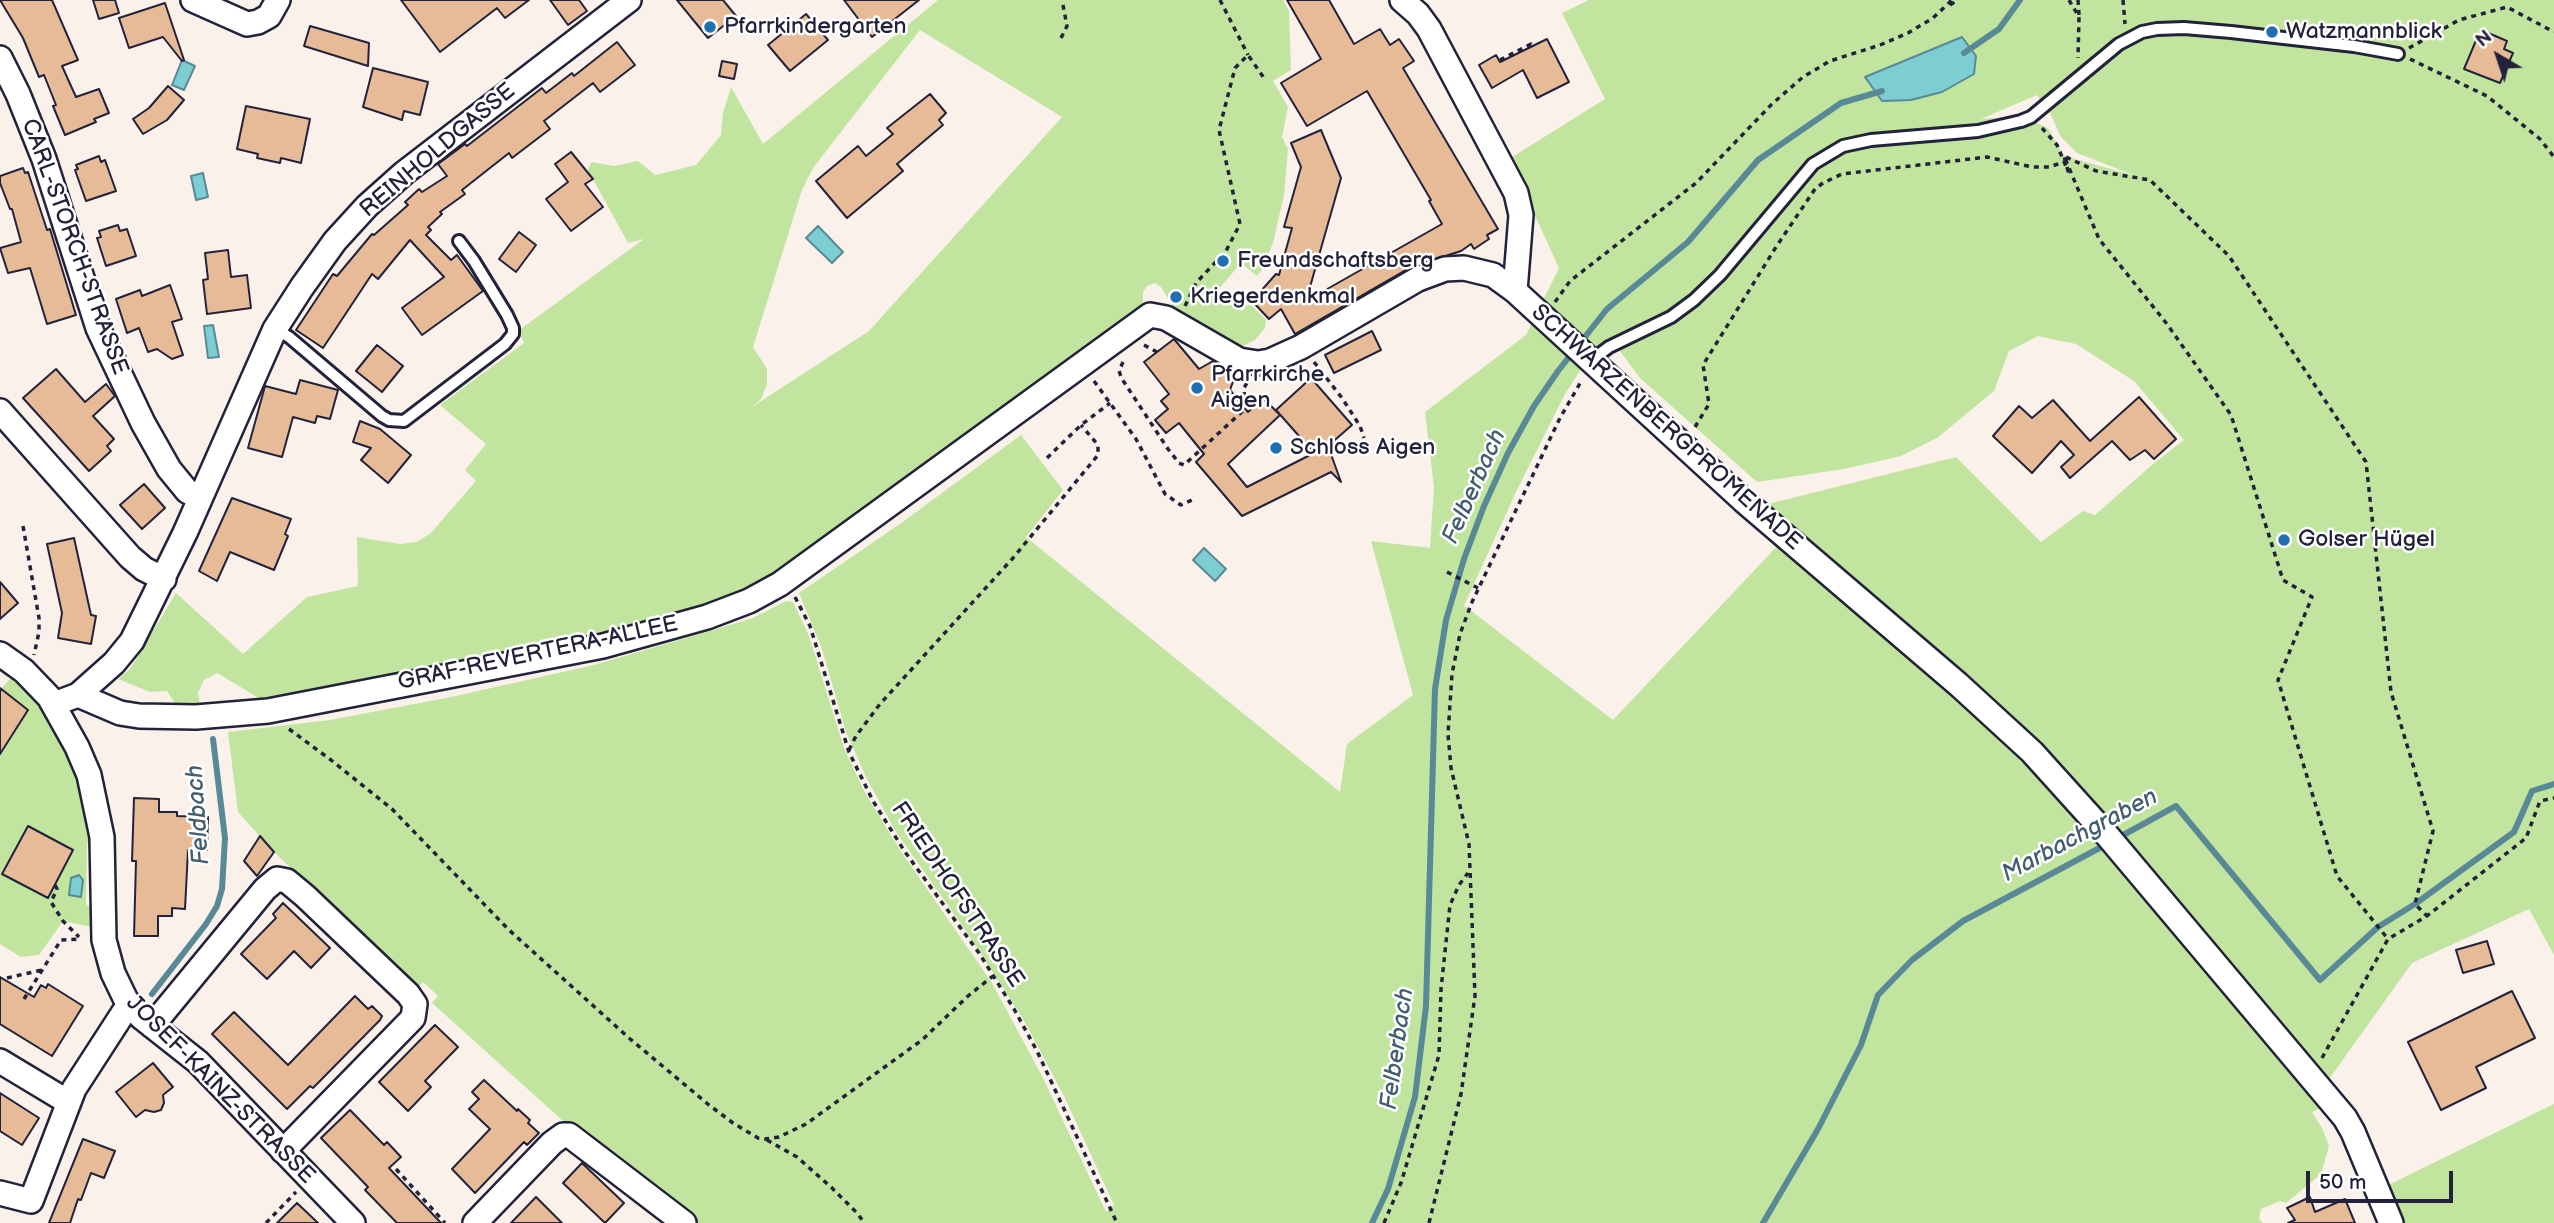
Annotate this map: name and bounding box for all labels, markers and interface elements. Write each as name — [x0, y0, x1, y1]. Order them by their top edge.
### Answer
place label: Pfarrkindergarten — [724, 13, 906, 41]
place label: Watzmannblick — [2286, 18, 2442, 46]
marker: Pfarrkindergarten — [702, 19, 718, 35]
north arrow — [2463, 21, 2533, 91]
marker: Watzmannblick — [2264, 24, 2280, 40]
text: N — [2472, 26, 2497, 53]
street label: REINHOLDGASSE — [355, 78, 521, 224]
street label: CARL-STORCH-STRASSE — [15, 115, 133, 379]
place label: Freundschaftsberg — [1237, 247, 1434, 275]
marker: Freundschaftsberg — [1215, 253, 1231, 269]
place label: Kriegerdenkmal — [1190, 283, 1355, 311]
marker: Kriegerdenkmal — [1168, 289, 1184, 305]
street label: SCHWARZENBERGPROMENADE — [1525, 299, 1807, 557]
place label: Pfarrkirche Aigen — [1211, 361, 1324, 415]
marker: Pfarrkirche Aigen — [1189, 380, 1205, 396]
water label: Felberbach — [1437, 425, 1513, 549]
place label: Schloss Aigen — [1290, 434, 1435, 462]
marker: Schloss Aigen — [1268, 440, 1284, 456]
place label: Golser Hügel — [2298, 526, 2435, 554]
marker: Golser Hügel — [2276, 532, 2292, 548]
street label: GRAF-REVERTERA-ALLEE — [396, 611, 680, 697]
water label: Feldbach — [181, 764, 217, 866]
water label: Marbachgraben — [1997, 783, 2163, 889]
street label: FRIEDHOFSTRASSE — [885, 797, 1029, 993]
water label: Felberbach — [1375, 986, 1421, 1112]
street label: JOSEF-KAINZ-STRASSE — [120, 990, 320, 1190]
scale bar — [2309, 1156, 2456, 1200]
text: 50 m — [2319, 1170, 2366, 1195]

